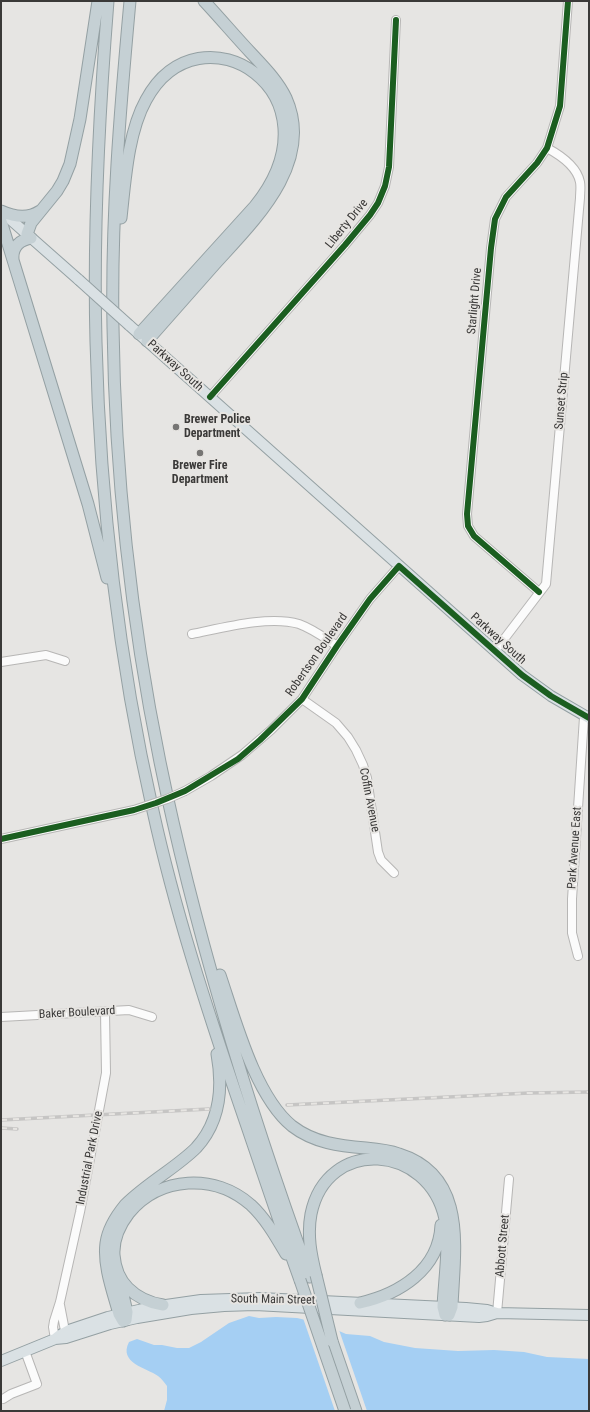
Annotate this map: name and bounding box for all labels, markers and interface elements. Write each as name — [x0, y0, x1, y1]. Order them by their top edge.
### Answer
street label: Liberty Drive — [323, 196, 371, 252]
street label: Starlight Drive — [465, 267, 485, 335]
street label: Parkway South — [144, 337, 206, 395]
street label: Sunset Strip — [552, 372, 572, 430]
place label: Brewer Police Department — [184, 413, 250, 441]
marker: Brewer Police Department — [171, 422, 181, 432]
marker: Brewer Fire Department — [195, 448, 205, 458]
place label: Brewer Fire Department — [172, 459, 228, 487]
street label: Parkway South — [467, 610, 529, 668]
street label: Robertson Boulevard — [283, 611, 351, 699]
street label: Coffin Avenue — [356, 767, 382, 833]
street label: Park Avenue East — [565, 807, 585, 889]
street label: Baker Boulevard — [38, 1004, 116, 1022]
street label: Industrial Park Drive — [74, 1110, 106, 1206]
street label: Abbott Street — [493, 1214, 513, 1278]
street label: South Main Street — [231, 1292, 315, 1308]

